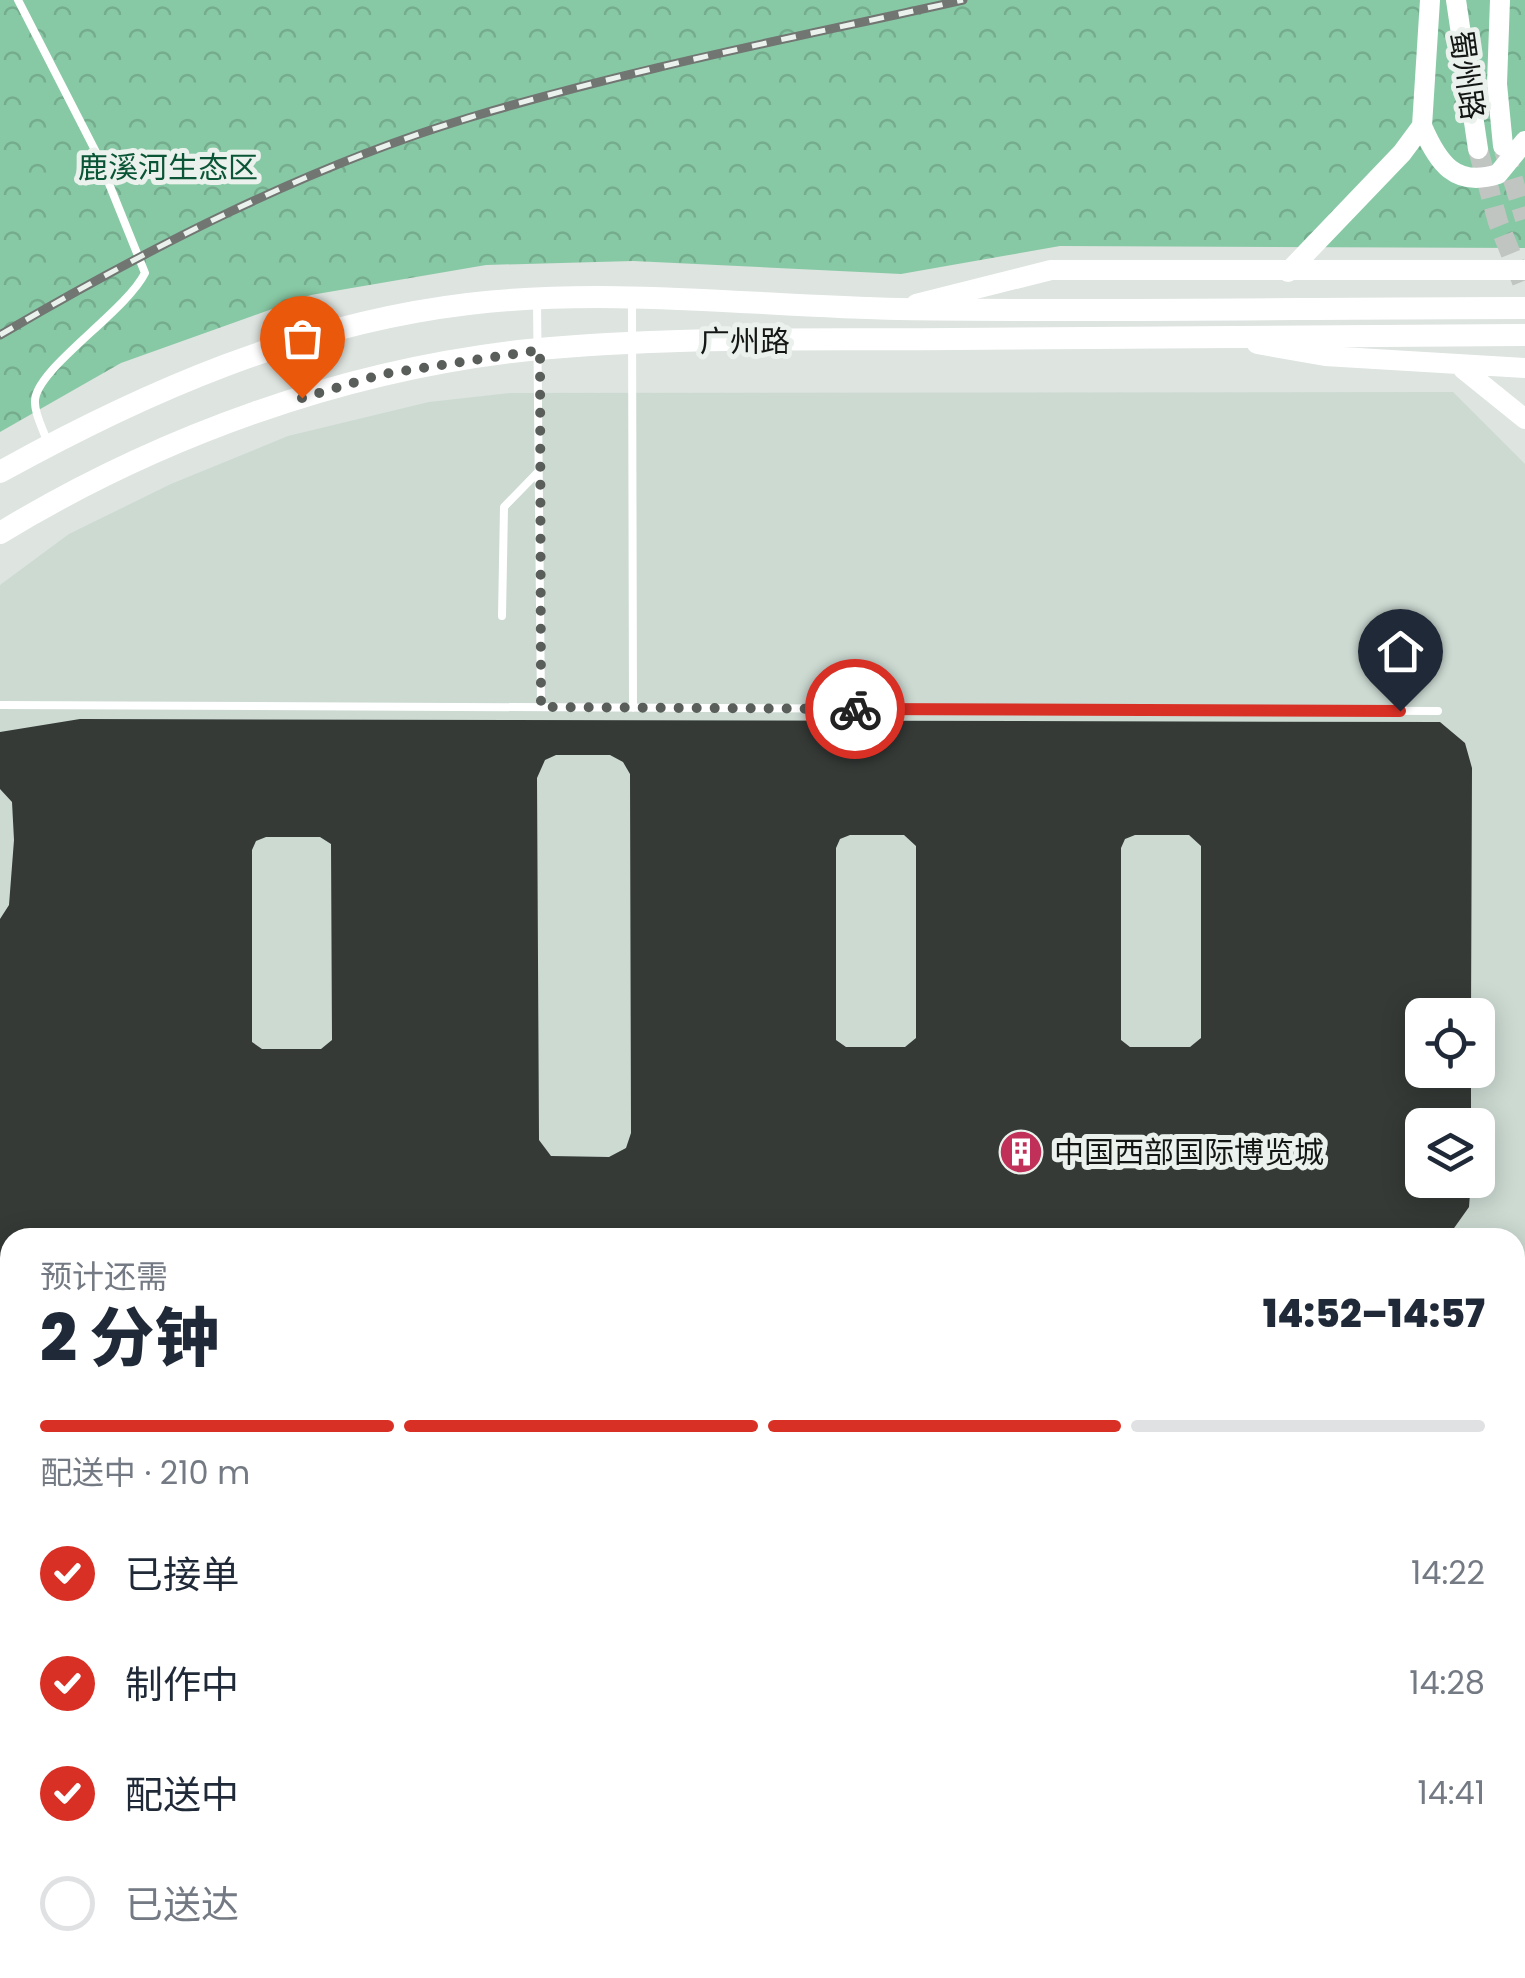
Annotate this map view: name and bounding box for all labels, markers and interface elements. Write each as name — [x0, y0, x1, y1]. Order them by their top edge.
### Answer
street label: 蜀州路 — [1439, 27, 1495, 123]
park label: 鹿溪河生态区 — [78, 146, 258, 189]
pin — [260, 296, 345, 399]
icon: bag — [275, 311, 330, 366]
street label: 广州路 — [700, 320, 790, 363]
pin — [1358, 609, 1443, 712]
icon: home — [1373, 624, 1428, 679]
courier — [805, 659, 905, 759]
icon: bike — [828, 682, 883, 737]
map controls — [1405, 998, 1495, 1198]
button: locate — [1405, 998, 1495, 1088]
button: layers — [1405, 1108, 1495, 1198]
building icon: 中国西部国际博览城 — [998, 1129, 1044, 1175]
place label: 中国西部国际博览城 — [1054, 1131, 1324, 1174]
text: 预计还需 — [40, 1254, 168, 1299]
text: 14:52–14:57 — [1263, 1287, 1485, 1340]
text: 2 分钟 — [40, 1293, 219, 1384]
text: 配送中 · 210 m — [40, 1450, 250, 1495]
icon: check — [40, 1546, 95, 1601]
text: 已接单 — [125, 1548, 239, 1601]
text: 14:22 — [1411, 1550, 1485, 1595]
icon: check — [40, 1656, 95, 1711]
text: 制作中 — [125, 1658, 239, 1711]
text: 14:28 — [1409, 1660, 1485, 1705]
icon: check — [40, 1766, 95, 1821]
text: 配送中 — [125, 1768, 239, 1821]
text: 14:41 — [1417, 1770, 1485, 1815]
text: 已送达 — [125, 1878, 239, 1931]

